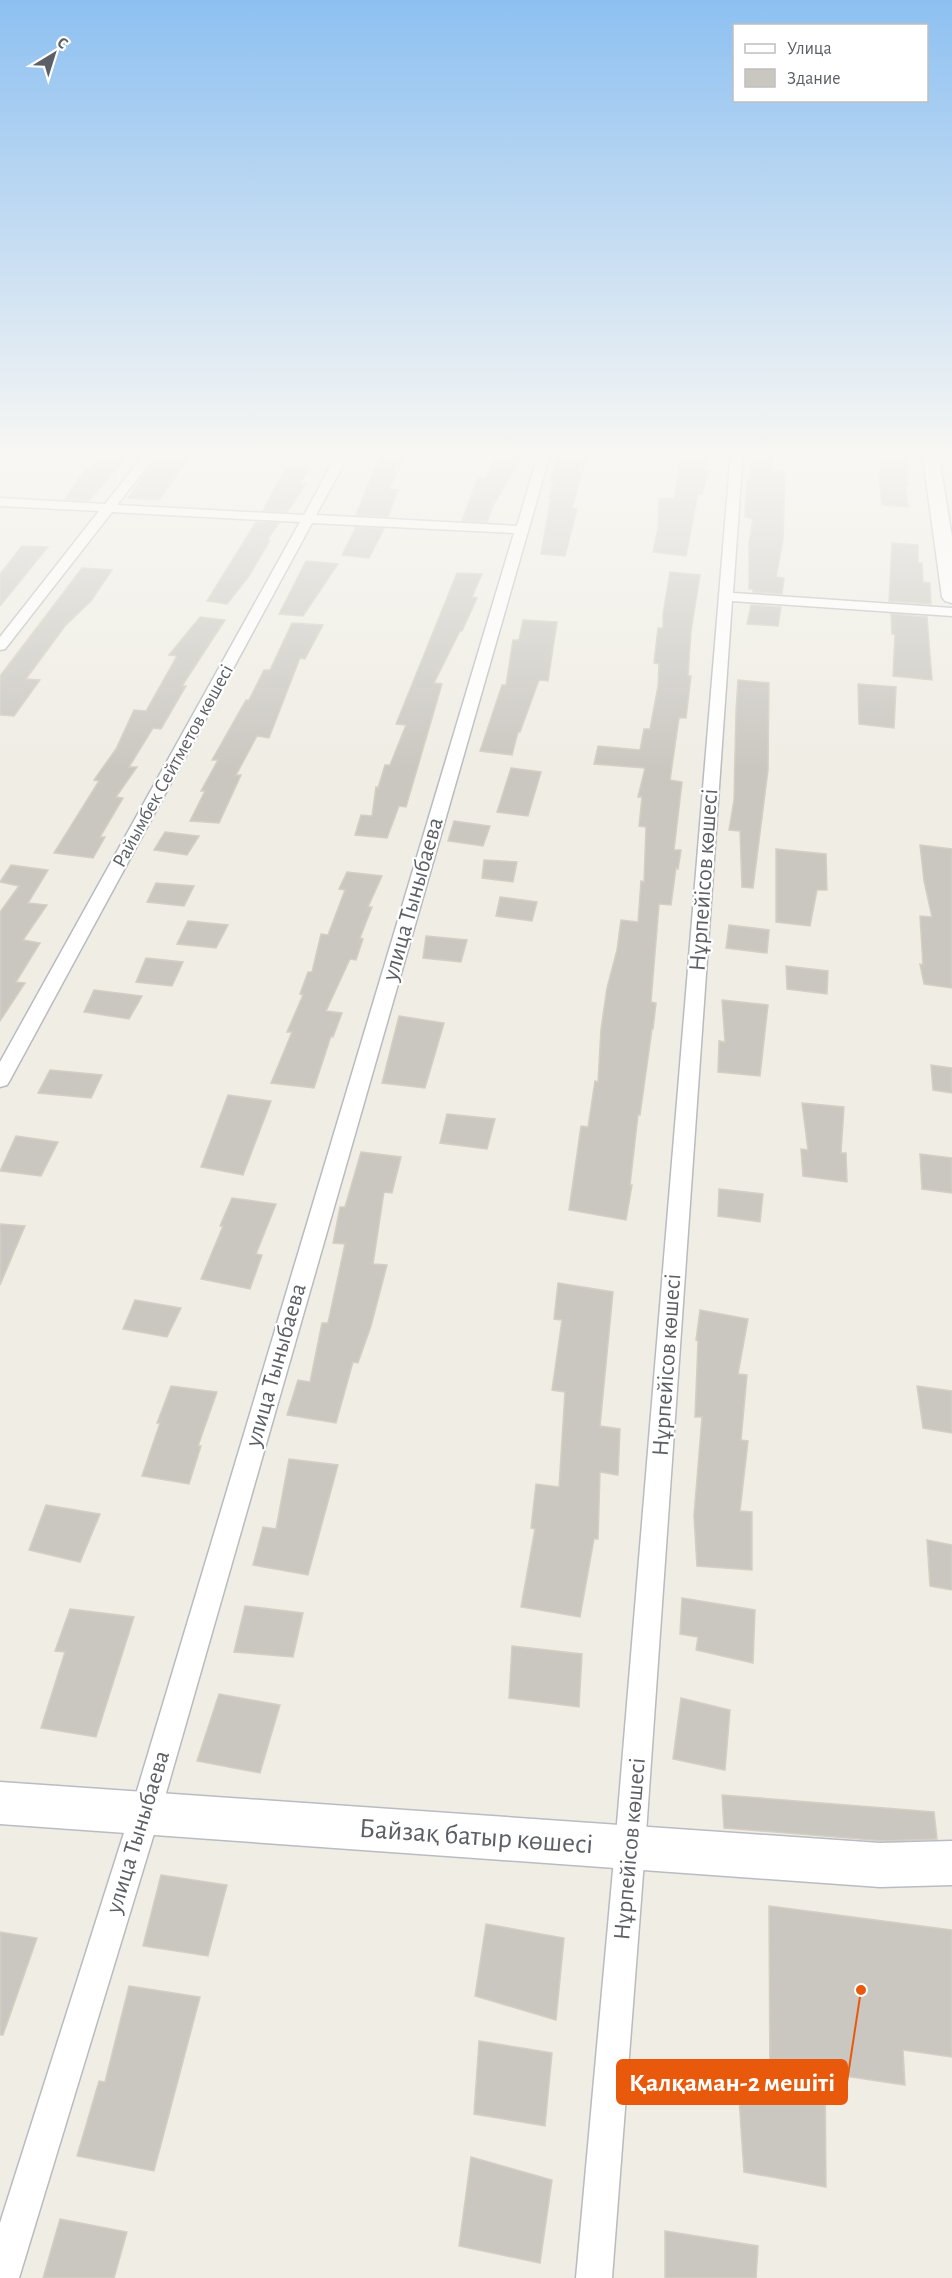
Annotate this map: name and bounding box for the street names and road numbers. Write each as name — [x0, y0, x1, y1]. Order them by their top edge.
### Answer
street label: Райымбек Сейтметов көшесі — [109, 661, 237, 871]
street label: Нұрпейісов көшесі — [686, 788, 722, 972]
street label: улица Тыныбаева — [378, 815, 448, 984]
street label: Нұрпейісов көшесі — [649, 1273, 685, 1457]
street label: улица Тыныбаева — [241, 1281, 311, 1450]
street label: улица Тыныбаева — [102, 1748, 174, 1917]
street label: Нұрпейісов көшесі — [610, 1757, 650, 1941]
street label: Байзақ батыр көшесі — [358, 1815, 594, 1859]

